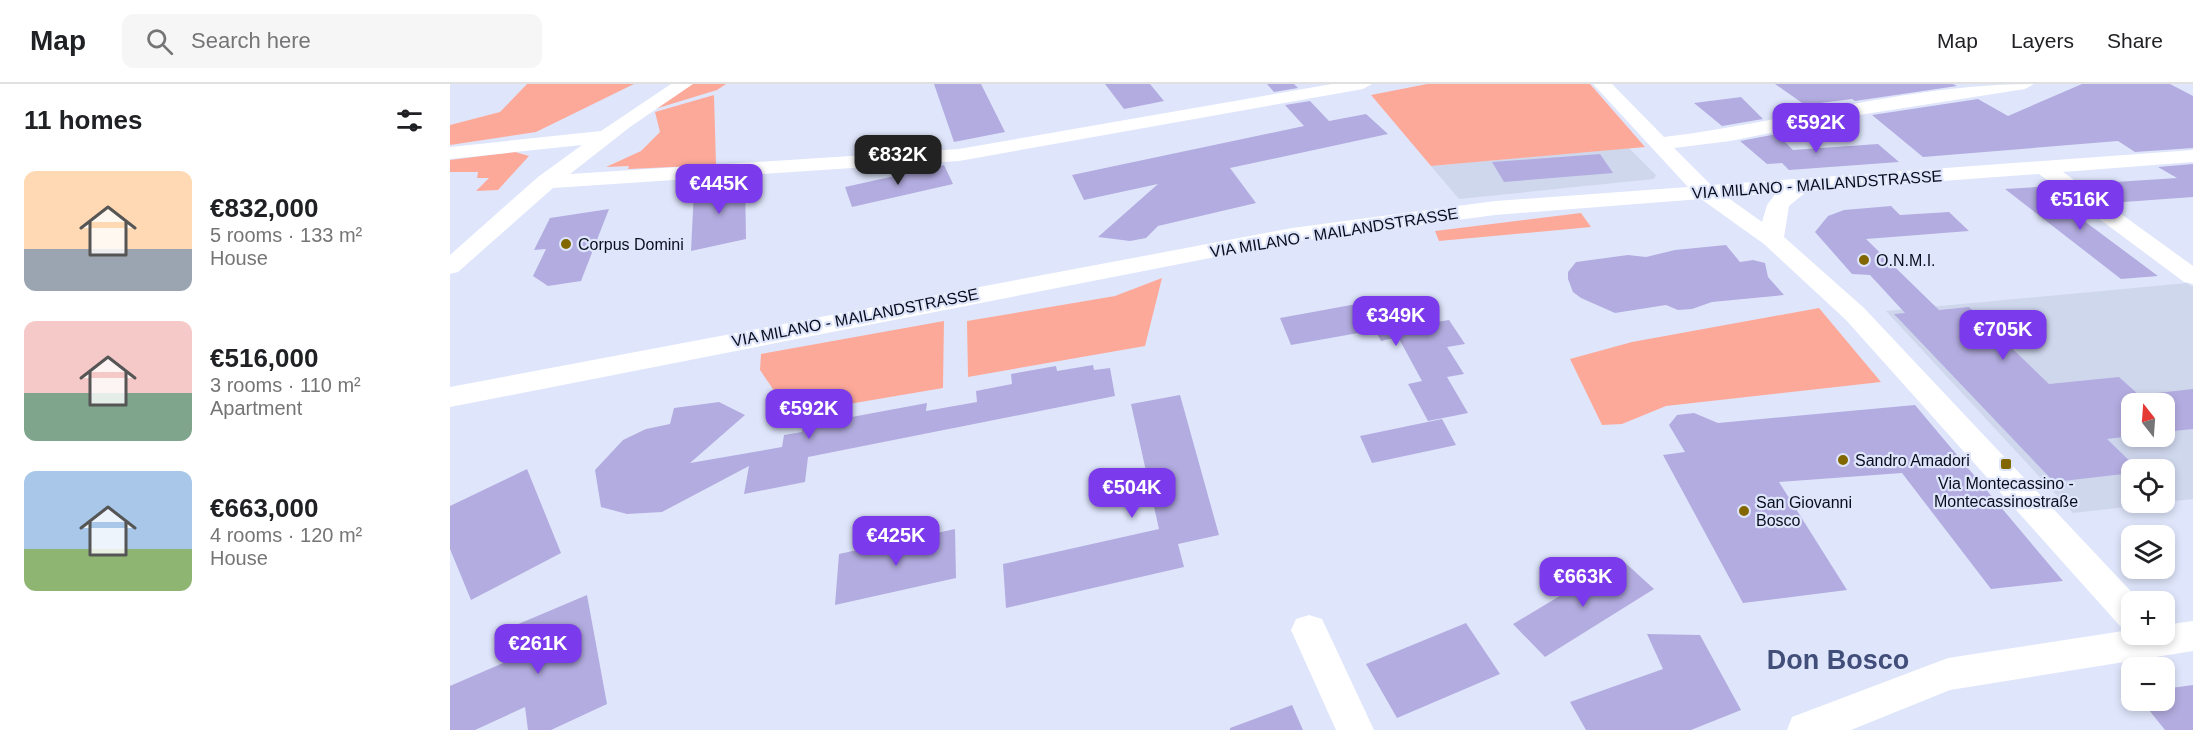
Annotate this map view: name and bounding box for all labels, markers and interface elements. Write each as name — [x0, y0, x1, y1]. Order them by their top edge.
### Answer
search box — [122, 14, 542, 68]
text: Map — [30, 25, 86, 56]
icon: search — [143, 25, 176, 58]
text: Search here — [191, 28, 311, 53]
text: Map — [1937, 29, 1978, 52]
text: Layers — [2011, 29, 2074, 52]
text: Share — [2107, 29, 2163, 52]
pin: €592K — [1774, 103, 1858, 154]
icon: filters — [393, 104, 426, 137]
text: 11 homes — [24, 105, 143, 135]
text: €592K — [1787, 111, 1845, 133]
pin: €832K — [856, 135, 940, 186]
text: €832K — [869, 143, 927, 165]
pin: €445K — [677, 164, 761, 215]
street label: VIA MILANO - MAILANDSTRASSE — [1691, 167, 1943, 202]
text: €445K — [690, 172, 748, 194]
pin: €516K — [2038, 180, 2122, 231]
text: €516K — [2051, 188, 2109, 210]
text: €832,000 — [210, 193, 318, 223]
icon: home — [72, 195, 144, 267]
street label: VIA MILANO - MAILANDSTRASSE — [1209, 204, 1459, 261]
text: 5 rooms · 133 m² — [210, 224, 362, 246]
place label: Corpus Domini — [578, 236, 684, 253]
marker: Corpus Domini — [559, 237, 573, 251]
text: House — [210, 247, 268, 269]
place label: O.N.M.I. — [1876, 252, 1936, 269]
marker: O.N.M.I. — [1857, 253, 1871, 267]
street label: VIA MILANO - MAILANDSTRASSE — [730, 285, 980, 350]
pin: €349K — [1354, 296, 1438, 347]
text: €349K — [1367, 304, 1425, 326]
pin: €705K — [1961, 310, 2045, 361]
text: €705K — [1974, 318, 2032, 340]
text: €516,000 — [210, 343, 318, 373]
icon: home — [72, 345, 144, 417]
text: 3 rooms · 110 m² — [210, 374, 361, 396]
pin: €592K — [767, 389, 851, 440]
north arrow — [2121, 393, 2175, 447]
map controls — [2121, 393, 2175, 711]
text: Apartment — [210, 397, 302, 419]
text: €592K — [780, 397, 838, 419]
place label: Sandro Amadori — [1855, 452, 1970, 469]
marker: Sandro Amadori — [1836, 453, 1850, 467]
marker: Via Montecassino - Montecassinostraße — [1999, 457, 2013, 471]
button: locate — [2121, 459, 2175, 513]
pin: €504K — [1090, 468, 1174, 519]
place label: Via Montecassino - Montecassinostraße — [1934, 475, 2078, 510]
text: €504K — [1103, 476, 1161, 498]
text: €663,000 — [210, 493, 318, 523]
place label: San Giovanni Bosco — [1756, 494, 1852, 529]
icon: home — [72, 495, 144, 567]
marker: San Giovanni Bosco — [1737, 504, 1751, 518]
pin: €425K — [854, 516, 938, 567]
text: 4 rooms · 120 m² — [210, 524, 362, 546]
text: €425K — [867, 524, 925, 546]
button: layers — [2121, 525, 2175, 579]
text: House — [210, 547, 268, 569]
pin: €663K — [1541, 557, 1625, 608]
text: €663K — [1554, 565, 1612, 587]
button: + — [2121, 591, 2175, 645]
pin: €261K — [496, 624, 580, 675]
text: €261K — [509, 632, 567, 654]
district label: Don Bosco — [1767, 645, 1909, 675]
button: − — [2121, 657, 2175, 711]

